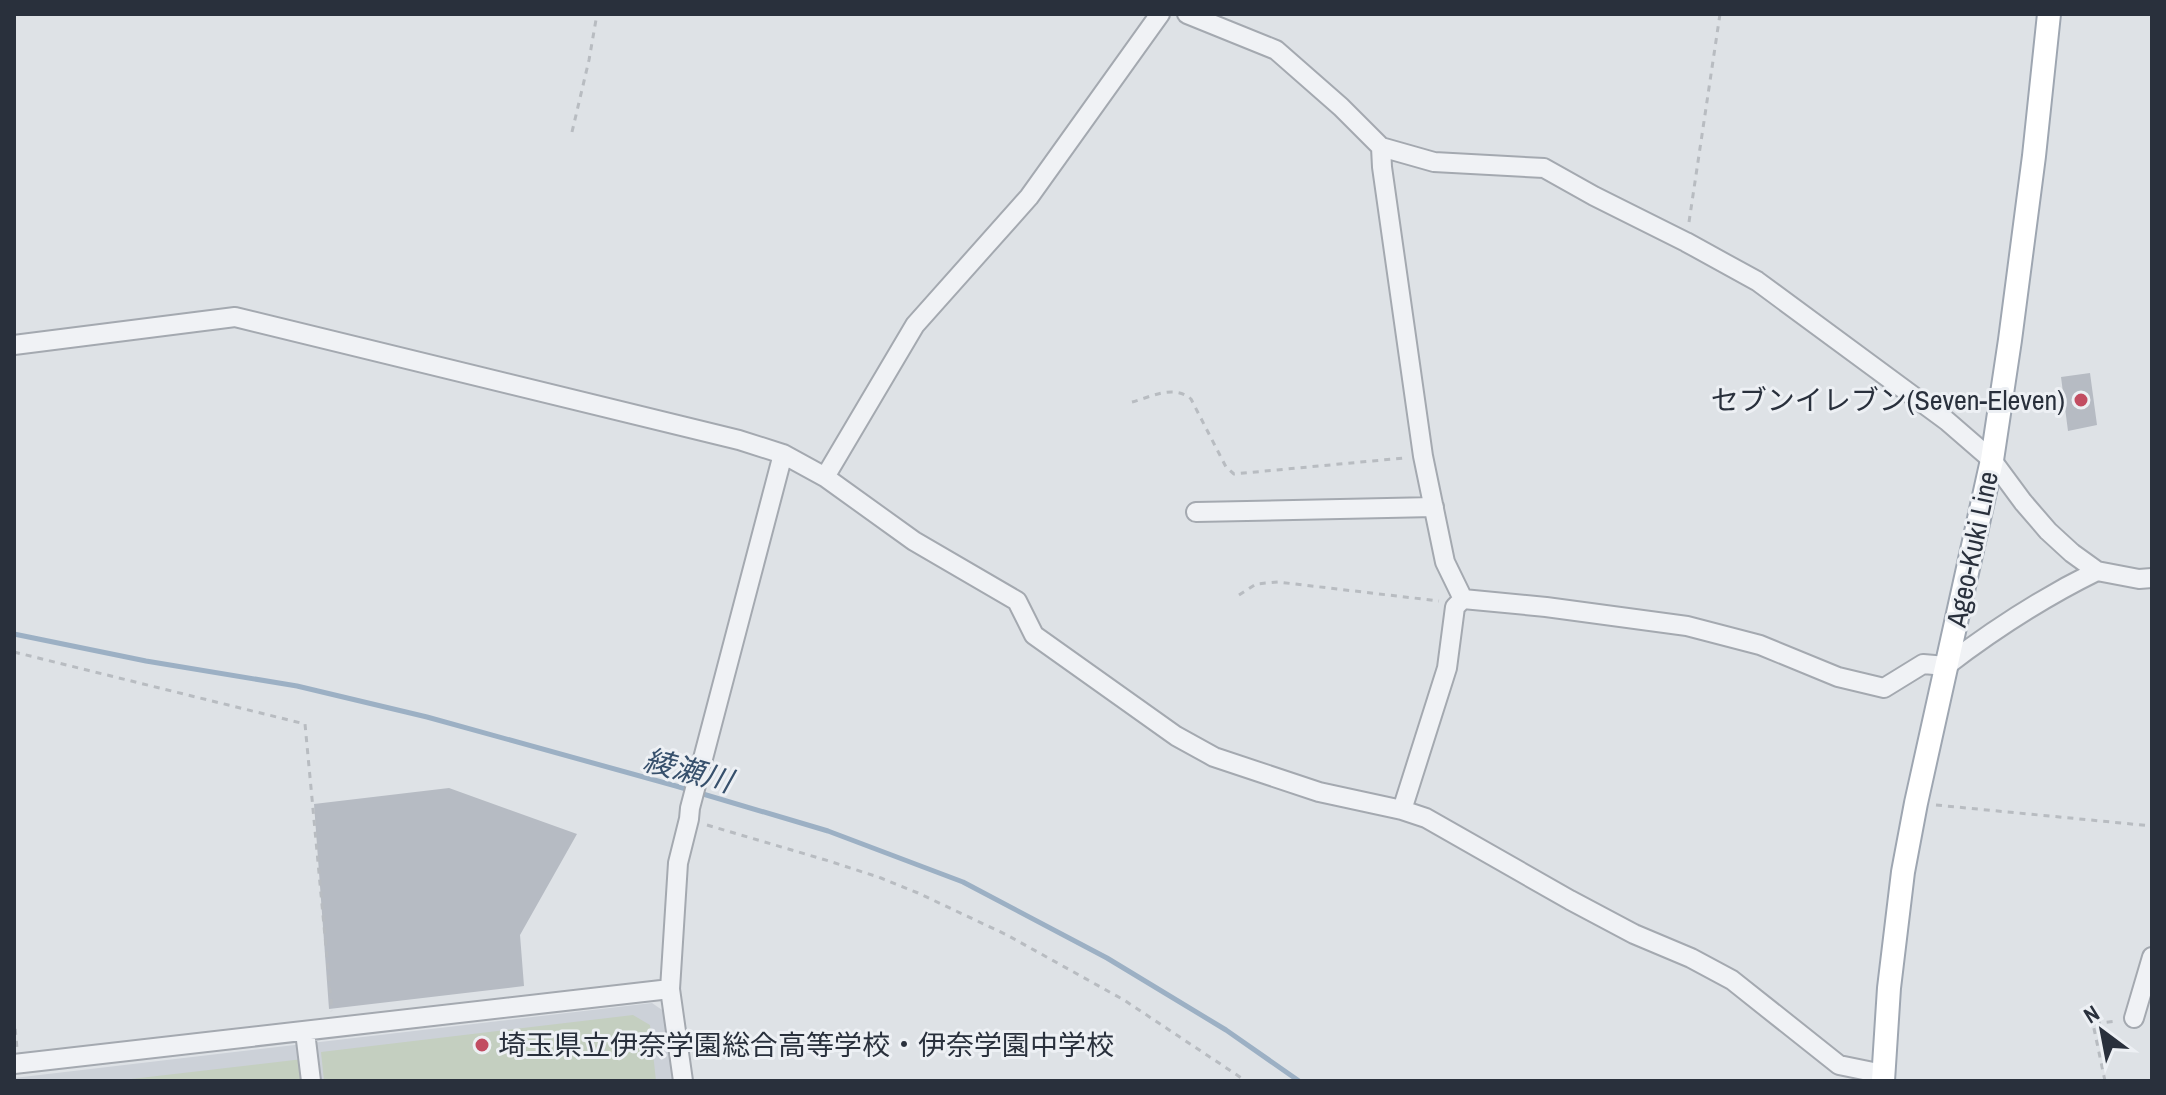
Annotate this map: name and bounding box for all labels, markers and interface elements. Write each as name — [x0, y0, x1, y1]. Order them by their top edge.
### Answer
place label: セブンイレブン(Seven-Eleven) — [1711, 381, 2065, 419]
marker: セブンイレブン(Seven-Eleven) — [2072, 391, 2090, 409]
street label: Ageo-Kuki Line — [1937, 468, 2007, 631]
water label: 綾瀬川 — [639, 739, 740, 802]
north arrow — [2062, 991, 2142, 1071]
text: N — [2078, 998, 2105, 1030]
place label: 埼玉県立伊奈学園総合高等学校・伊奈学園中学校 — [498, 1026, 1114, 1064]
marker: 埼玉県立伊奈学園総合高等学校・伊奈学園中学校 — [473, 1036, 491, 1054]

